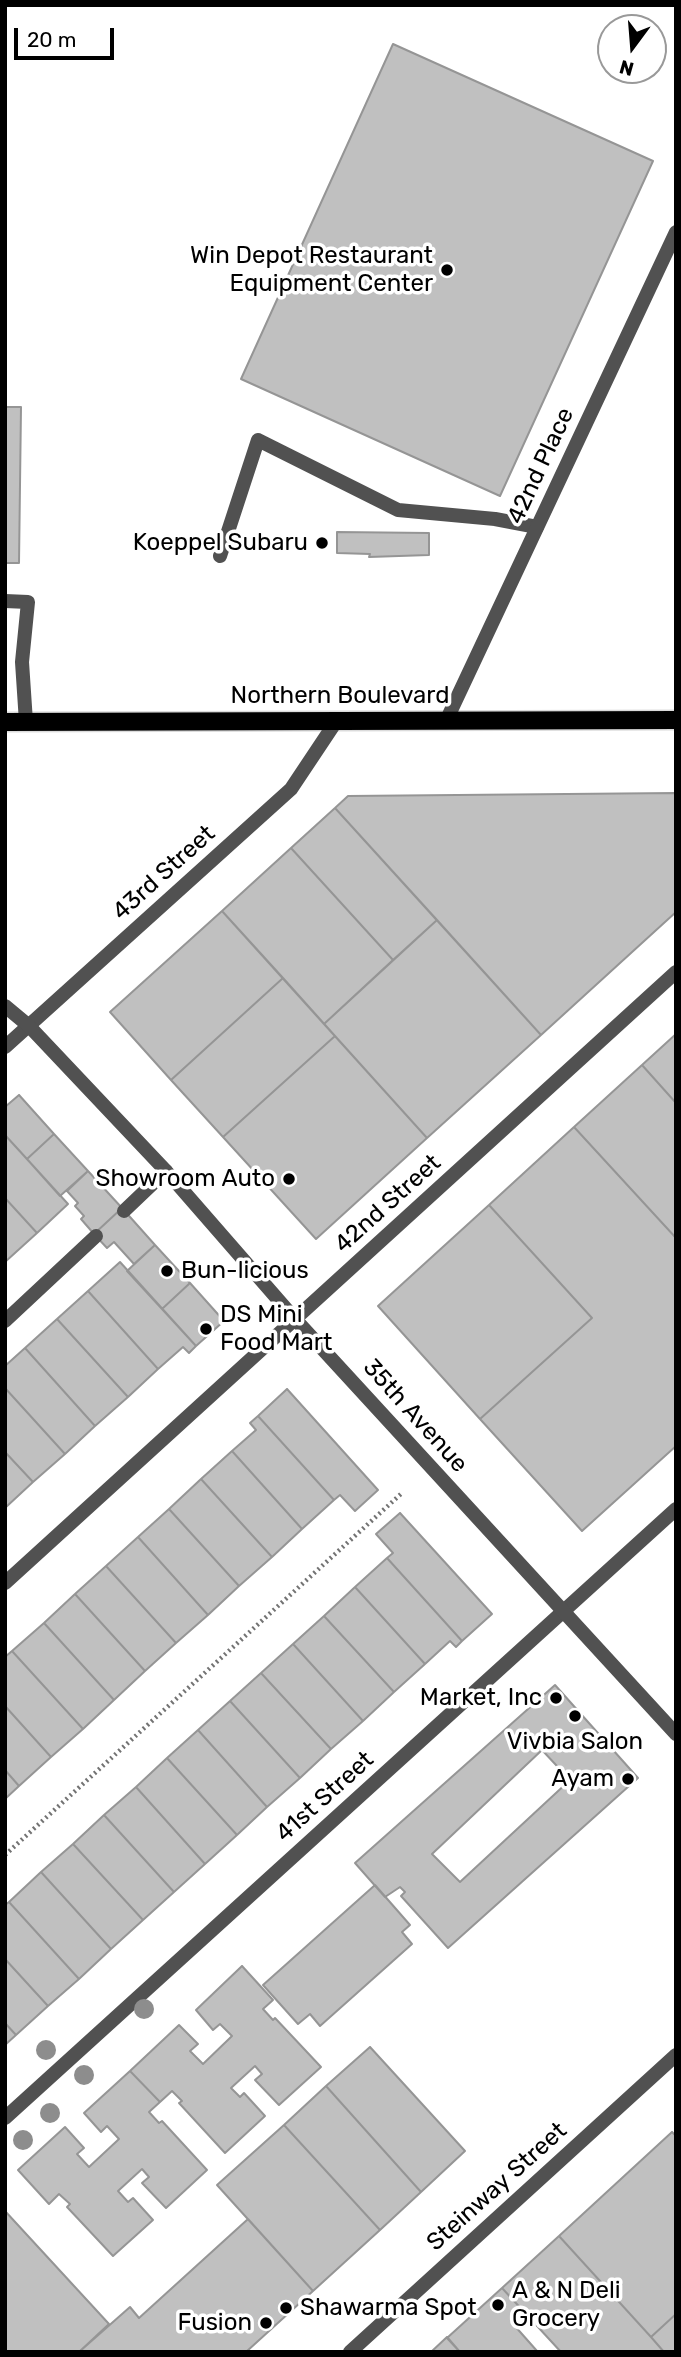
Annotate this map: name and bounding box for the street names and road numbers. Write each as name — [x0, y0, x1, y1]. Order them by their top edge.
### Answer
street label: 42nd Place — [502, 403, 580, 529]
street label: Northern Boulevard — [231, 682, 449, 710]
street label: 43rd Street — [107, 820, 221, 926]
street label: 42nd Street — [329, 1149, 447, 1259]
street label: 35th Avenue — [357, 1353, 473, 1479]
street label: 41st Street — [270, 1746, 380, 1848]
street label: Steinway Street — [421, 2117, 573, 2257]

